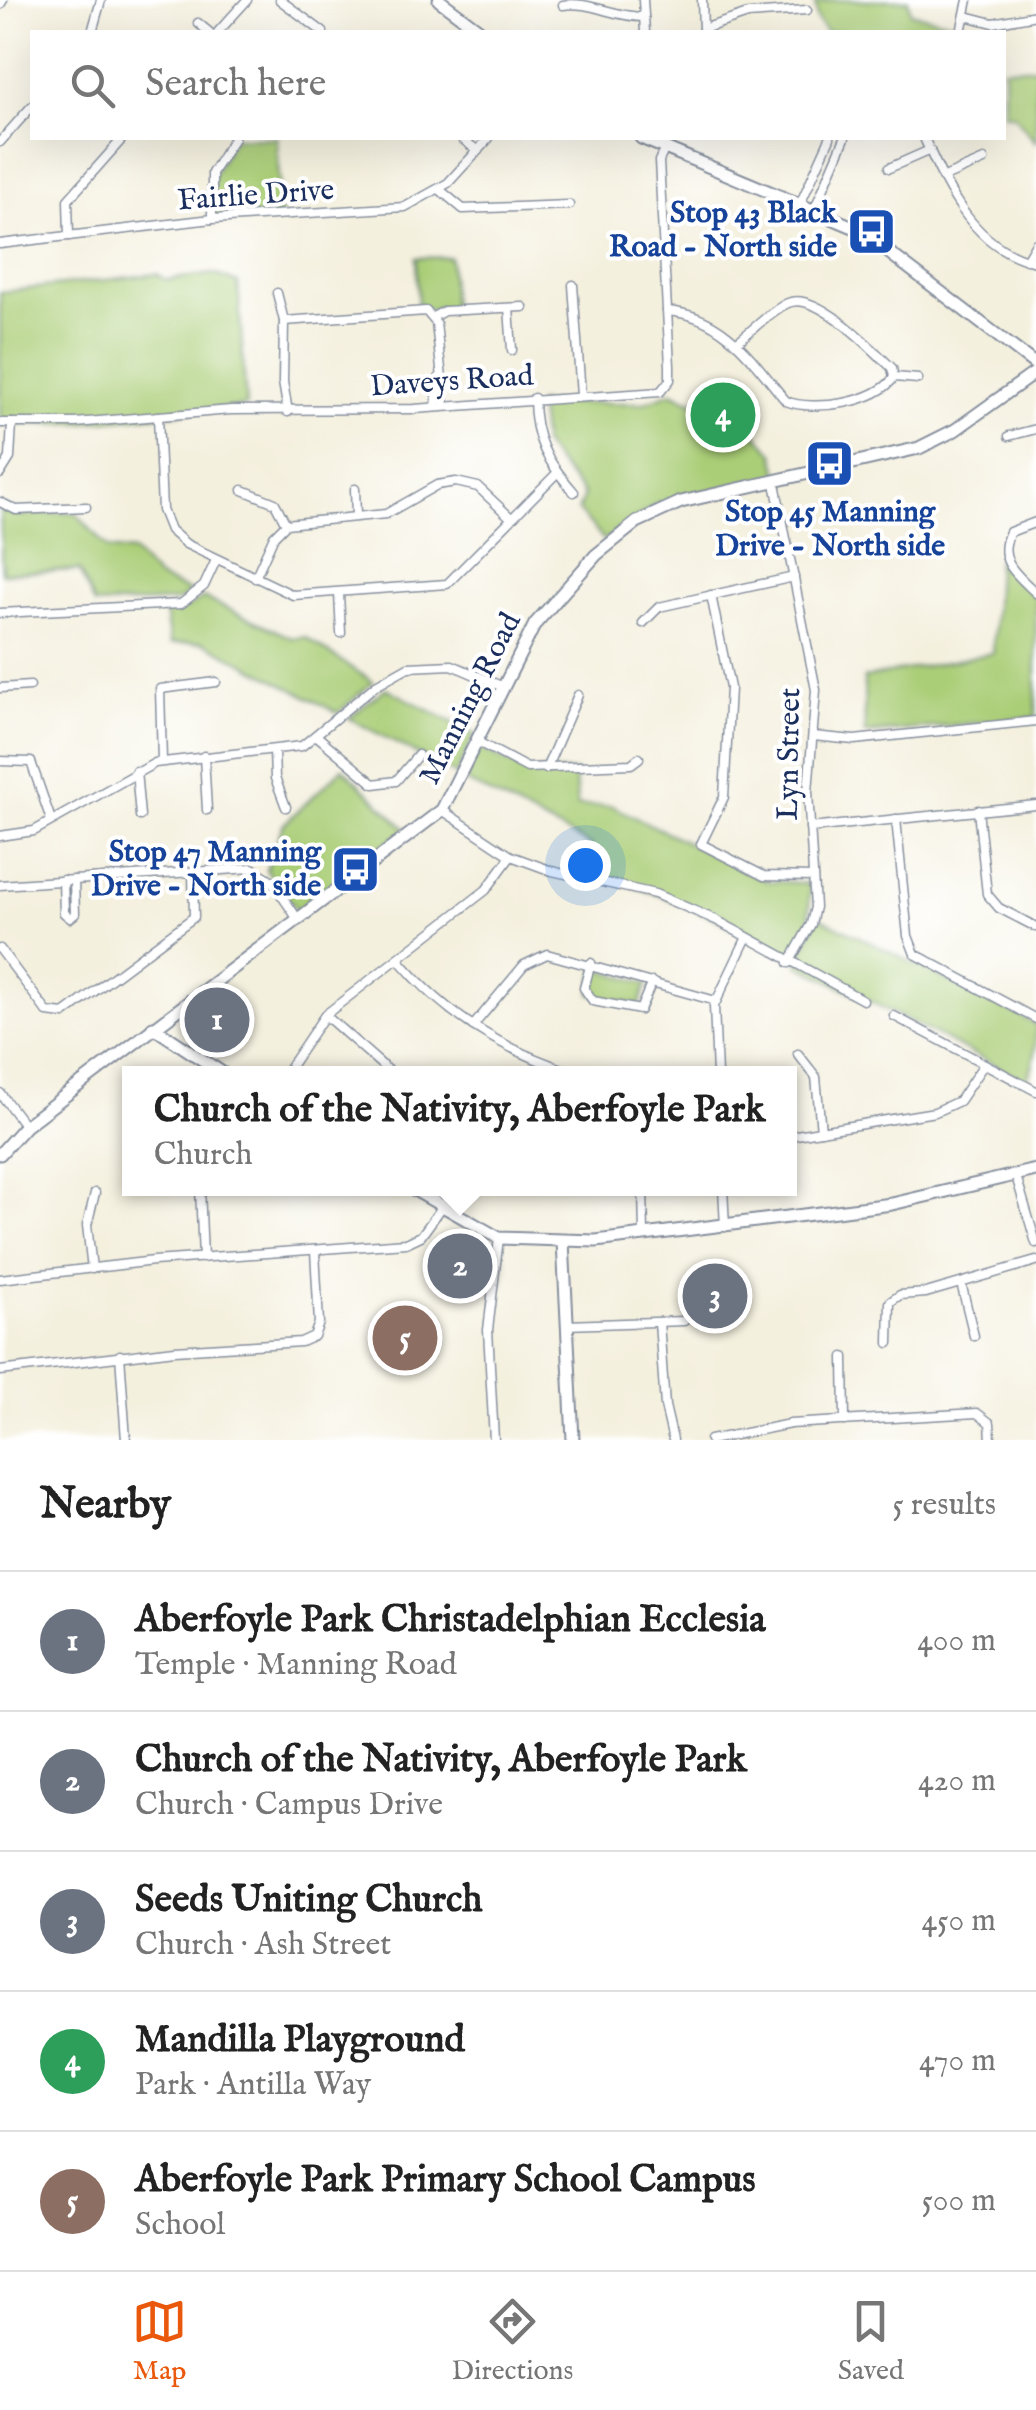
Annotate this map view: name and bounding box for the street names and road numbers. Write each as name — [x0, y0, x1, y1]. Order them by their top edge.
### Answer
street label: Fairlie Drive — [176, 172, 336, 220]
street label: Daveys Road — [369, 357, 536, 407]
street label: Manning Road — [411, 606, 531, 791]
street label: Lyn Street — [770, 687, 810, 821]

